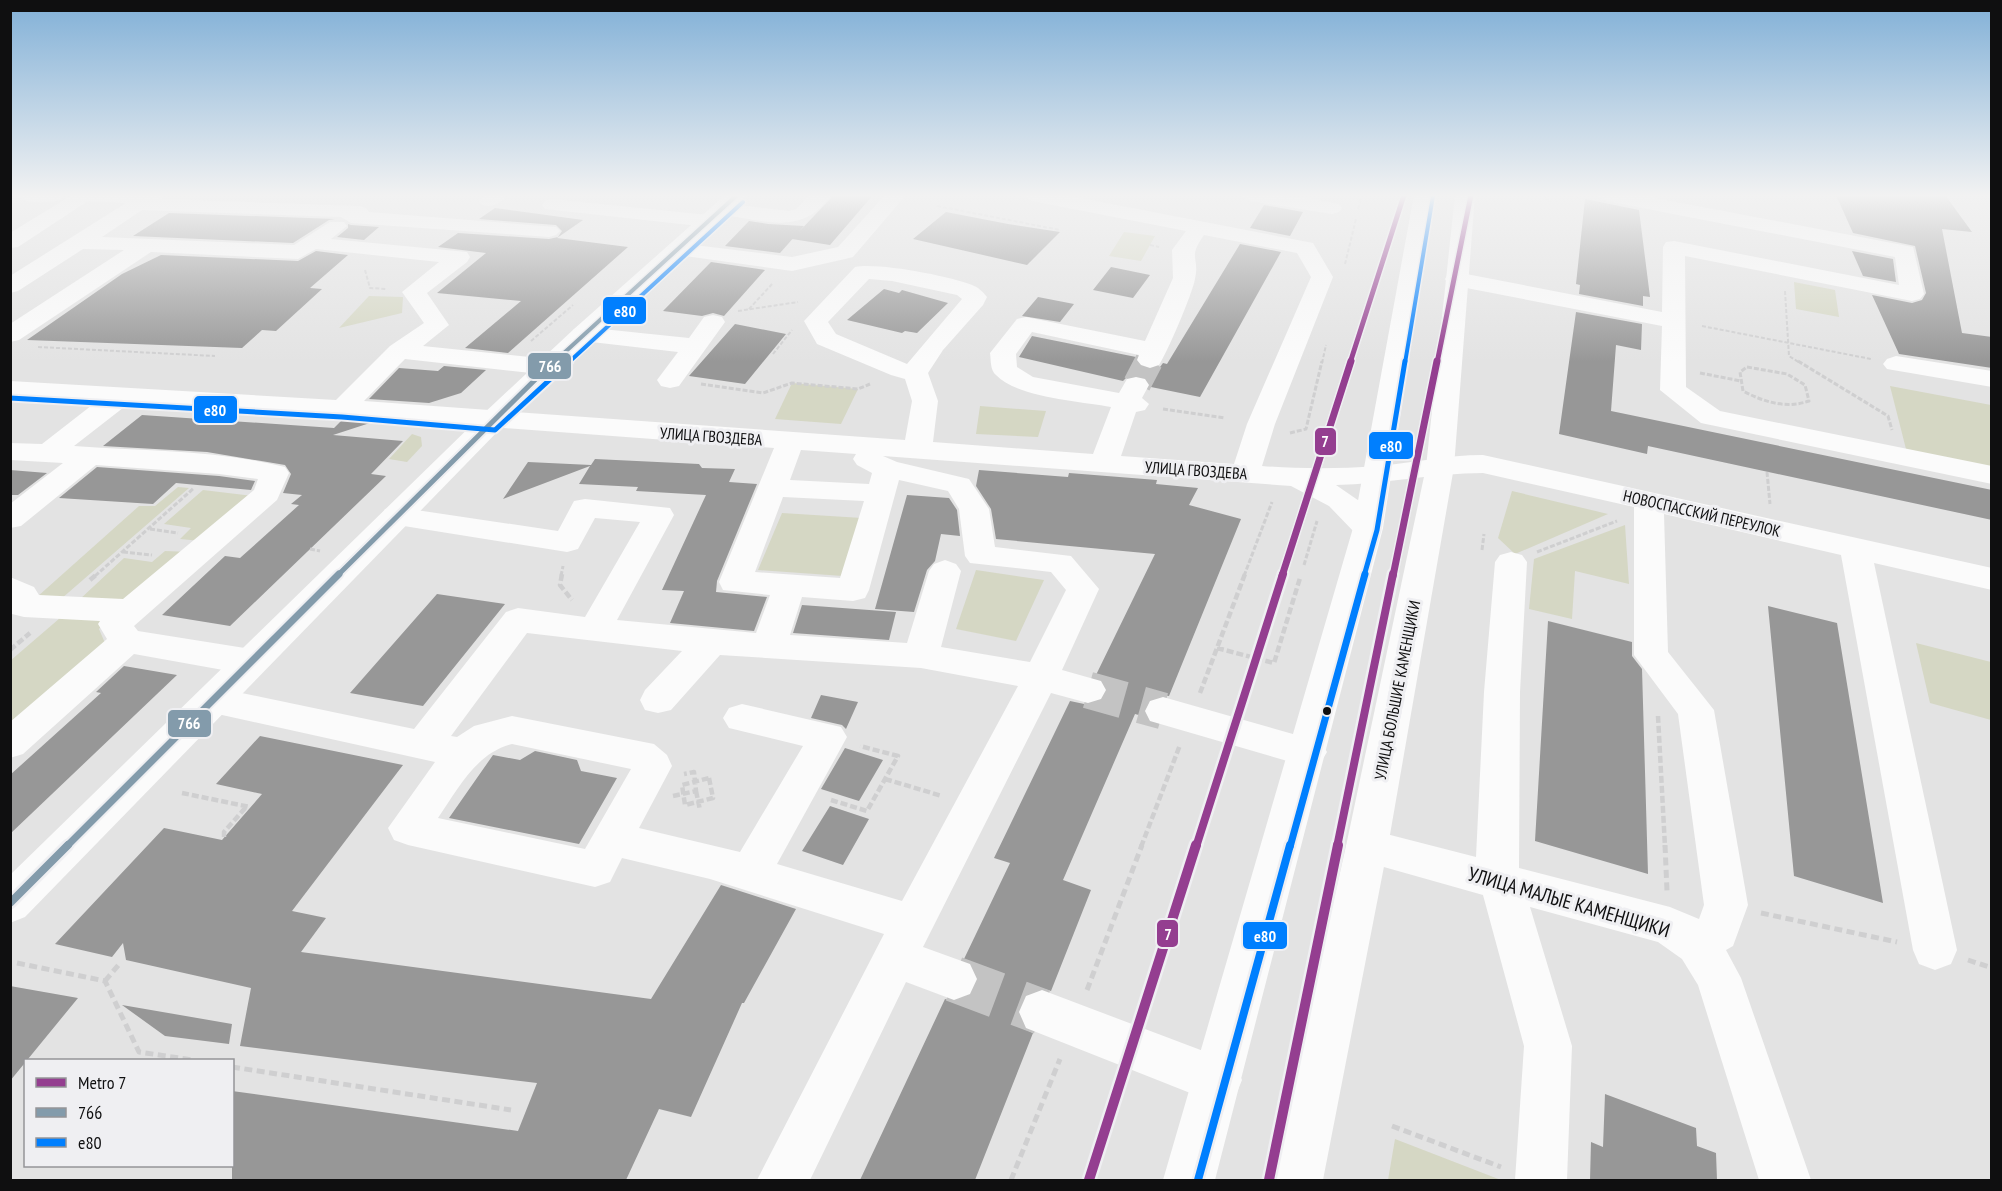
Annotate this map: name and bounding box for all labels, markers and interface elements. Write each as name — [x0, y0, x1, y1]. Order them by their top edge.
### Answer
line badge: е80 — [602, 296, 647, 325]
text: е80 — [614, 301, 636, 321]
line badge: 766 — [527, 352, 572, 380]
text: 766 — [539, 356, 562, 376]
line badge: е80 — [193, 395, 238, 424]
text: е80 — [204, 400, 226, 420]
street label: УЛИЦА ГВОЗДЕВА — [659, 422, 763, 450]
line badge: 7 — [1314, 427, 1337, 456]
text: 7 — [1321, 431, 1329, 451]
line badge: е80 — [1368, 431, 1414, 460]
text: е80 — [1380, 436, 1402, 456]
street label: УЛИЦА ГВОЗДЕВА — [1144, 456, 1248, 484]
street label: НОВОСПАССКИЙ ПЕРЕУЛОК — [1621, 485, 1783, 541]
street label: УЛИЦА БОЛЬШИЕ КАМЕНЩИКИ — [1370, 599, 1424, 781]
unlabelled marker — [1321, 705, 1333, 717]
line badge: 766 — [167, 709, 212, 738]
text: 766 — [178, 713, 201, 733]
street label: УЛИЦА МАЛЫЕ КАМЕНЩИКИ — [1465, 861, 1673, 943]
line badge: 7 — [1156, 919, 1179, 948]
line badge: е80 — [1242, 921, 1288, 950]
text: 7 — [1164, 924, 1172, 944]
text: е80 — [1254, 926, 1276, 946]
legend — [24, 1059, 234, 1167]
text: Metro 7 — [78, 1071, 126, 1094]
text: 766 — [78, 1101, 102, 1124]
text: е80 — [78, 1131, 102, 1154]

